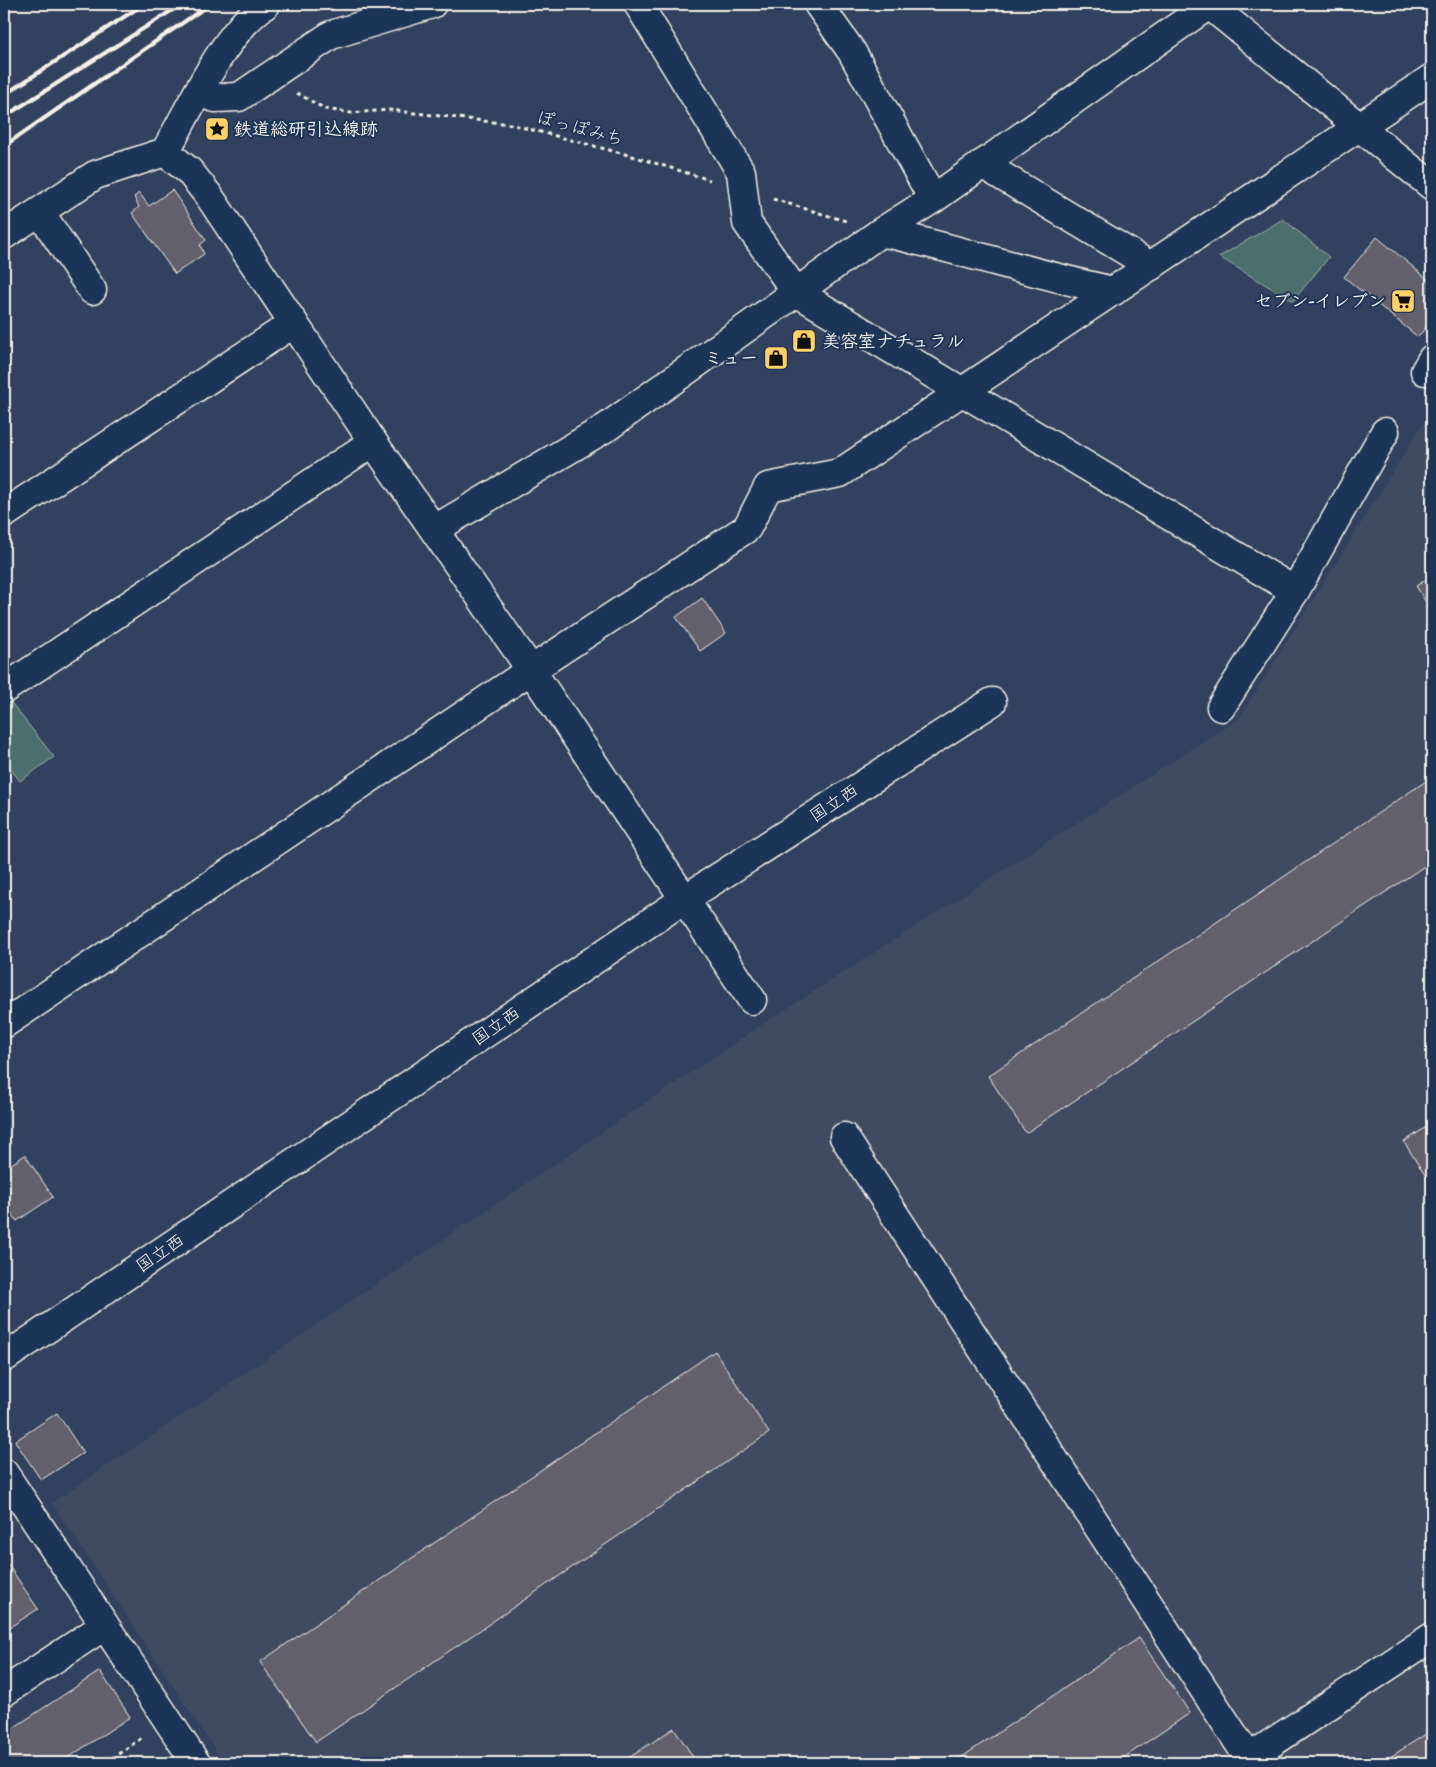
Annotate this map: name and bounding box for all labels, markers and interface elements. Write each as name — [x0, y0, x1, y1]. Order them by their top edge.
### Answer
street label: ぽっぽみち — [534, 105, 626, 152]
place icon: 鉄道総研引込線跡 — [204, 116, 230, 142]
place label: 鉄道総研引込線跡 — [234, 117, 378, 142]
supermarket icon: セブン-イレブン — [1390, 288, 1416, 314]
place label: セブン-イレブン — [1254, 289, 1386, 314]
shop icon: 美容室ナチュラル — [791, 328, 817, 354]
place label: 美容室ナチュラル — [822, 329, 964, 354]
shop icon: ミュー — [763, 345, 789, 371]
place label: ミュー — [704, 346, 758, 371]
street label: 国立西 — [805, 778, 864, 829]
street label: 国立西 — [467, 1001, 526, 1052]
street label: 国立西 — [131, 1228, 190, 1279]

